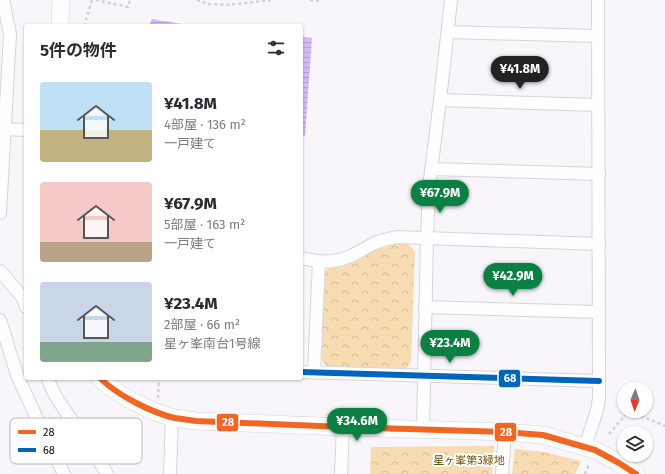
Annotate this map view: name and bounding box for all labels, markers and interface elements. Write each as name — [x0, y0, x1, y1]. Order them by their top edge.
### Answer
icon: filters — [265, 37, 287, 59]
text: 5件の物件 — [40, 40, 117, 61]
pin: ¥41.8M — [487, 56, 553, 90]
text: ¥41.8M — [500, 61, 540, 76]
text: ¥41.8M — [164, 93, 217, 114]
icon: home — [72, 98, 120, 146]
text: 4部屋 · 136 m² — [164, 117, 246, 132]
text: 一戸建て — [164, 136, 216, 151]
pin: ¥67.9M — [407, 180, 473, 214]
text: ¥67.9M — [420, 185, 460, 200]
text: ¥67.9M — [164, 193, 217, 214]
icon: home — [72, 198, 120, 246]
text: 5部屋 · 163 m² — [164, 217, 245, 232]
text: 一戸建て — [164, 236, 216, 251]
pin: ¥42.9M — [480, 263, 546, 297]
text: ¥42.9M — [492, 268, 534, 283]
text: ¥23.4M — [164, 293, 218, 314]
icon: home — [72, 298, 120, 346]
text: 2部屋 · 66 m² — [164, 317, 240, 332]
pin: ¥23.4M — [417, 330, 483, 364]
text: ¥23.4M — [429, 335, 471, 350]
text: 星ヶ峯南台1号線 — [164, 336, 261, 351]
line badge: 68 — [498, 369, 521, 388]
text: 68 — [504, 372, 517, 385]
north arrow — [617, 382, 653, 418]
map controls — [617, 382, 653, 462]
pin: ¥34.6M — [324, 408, 390, 442]
line badge: 28 — [216, 413, 239, 432]
text: ¥34.6M — [336, 413, 378, 428]
text: 28 — [222, 416, 235, 429]
legend — [10, 418, 142, 464]
line badge: 28 — [494, 422, 517, 442]
text: 28 — [43, 426, 55, 439]
text: 28 — [500, 426, 513, 439]
button: layers — [617, 426, 653, 462]
text: 68 — [43, 444, 55, 457]
park label: 星ヶ峯第3緑地 — [433, 454, 505, 467]

